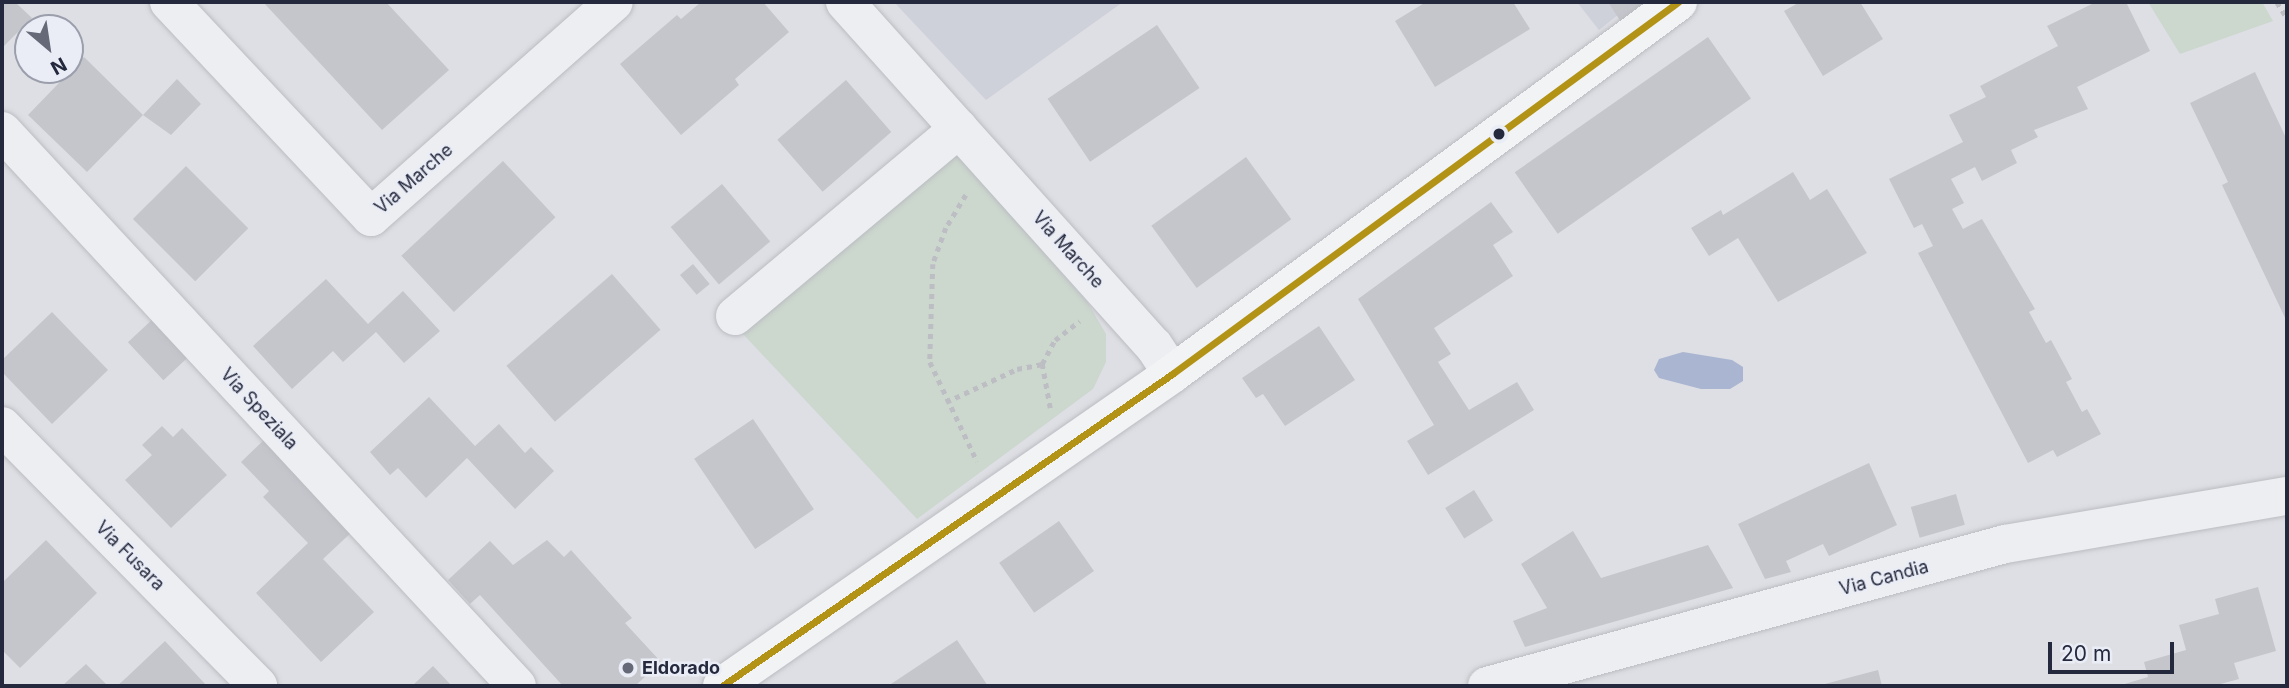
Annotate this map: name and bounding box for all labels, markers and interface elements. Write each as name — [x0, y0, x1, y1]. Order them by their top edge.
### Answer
north arrow — [14, 14, 84, 84]
text: N — [47, 52, 70, 80]
unlabelled marker — [1492, 127, 1506, 141]
street label: Via Marche — [371, 139, 457, 219]
street label: Via Marche — [1028, 207, 1108, 293]
street label: Via Speziala — [216, 364, 302, 454]
street label: Via Fusara — [91, 517, 169, 595]
street label: Via Candia — [1837, 556, 1931, 600]
scale bar — [2051, 628, 2177, 672]
text: 20 m — [2061, 641, 2111, 666]
place label: Eldorado — [642, 657, 720, 679]
marker: Eldorado — [620, 660, 636, 676]

